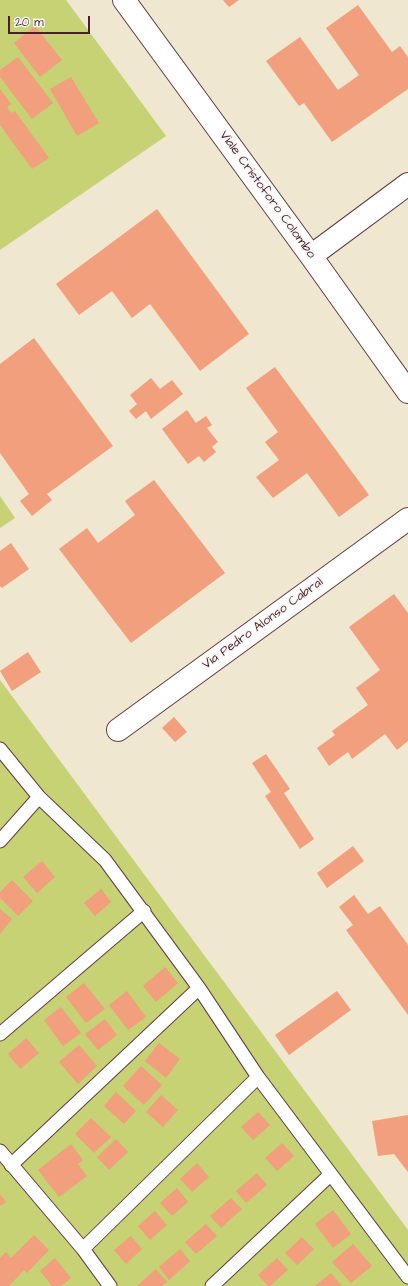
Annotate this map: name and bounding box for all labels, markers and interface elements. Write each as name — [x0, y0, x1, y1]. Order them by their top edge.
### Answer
scale bar — [10, 8, 92, 34]
text: 20 m — [15, 14, 44, 31]
street label: Viale Cristoforo Colombo — [215, 128, 319, 262]
street label: Via Pedro Alonso Cabral — [199, 575, 327, 673]

